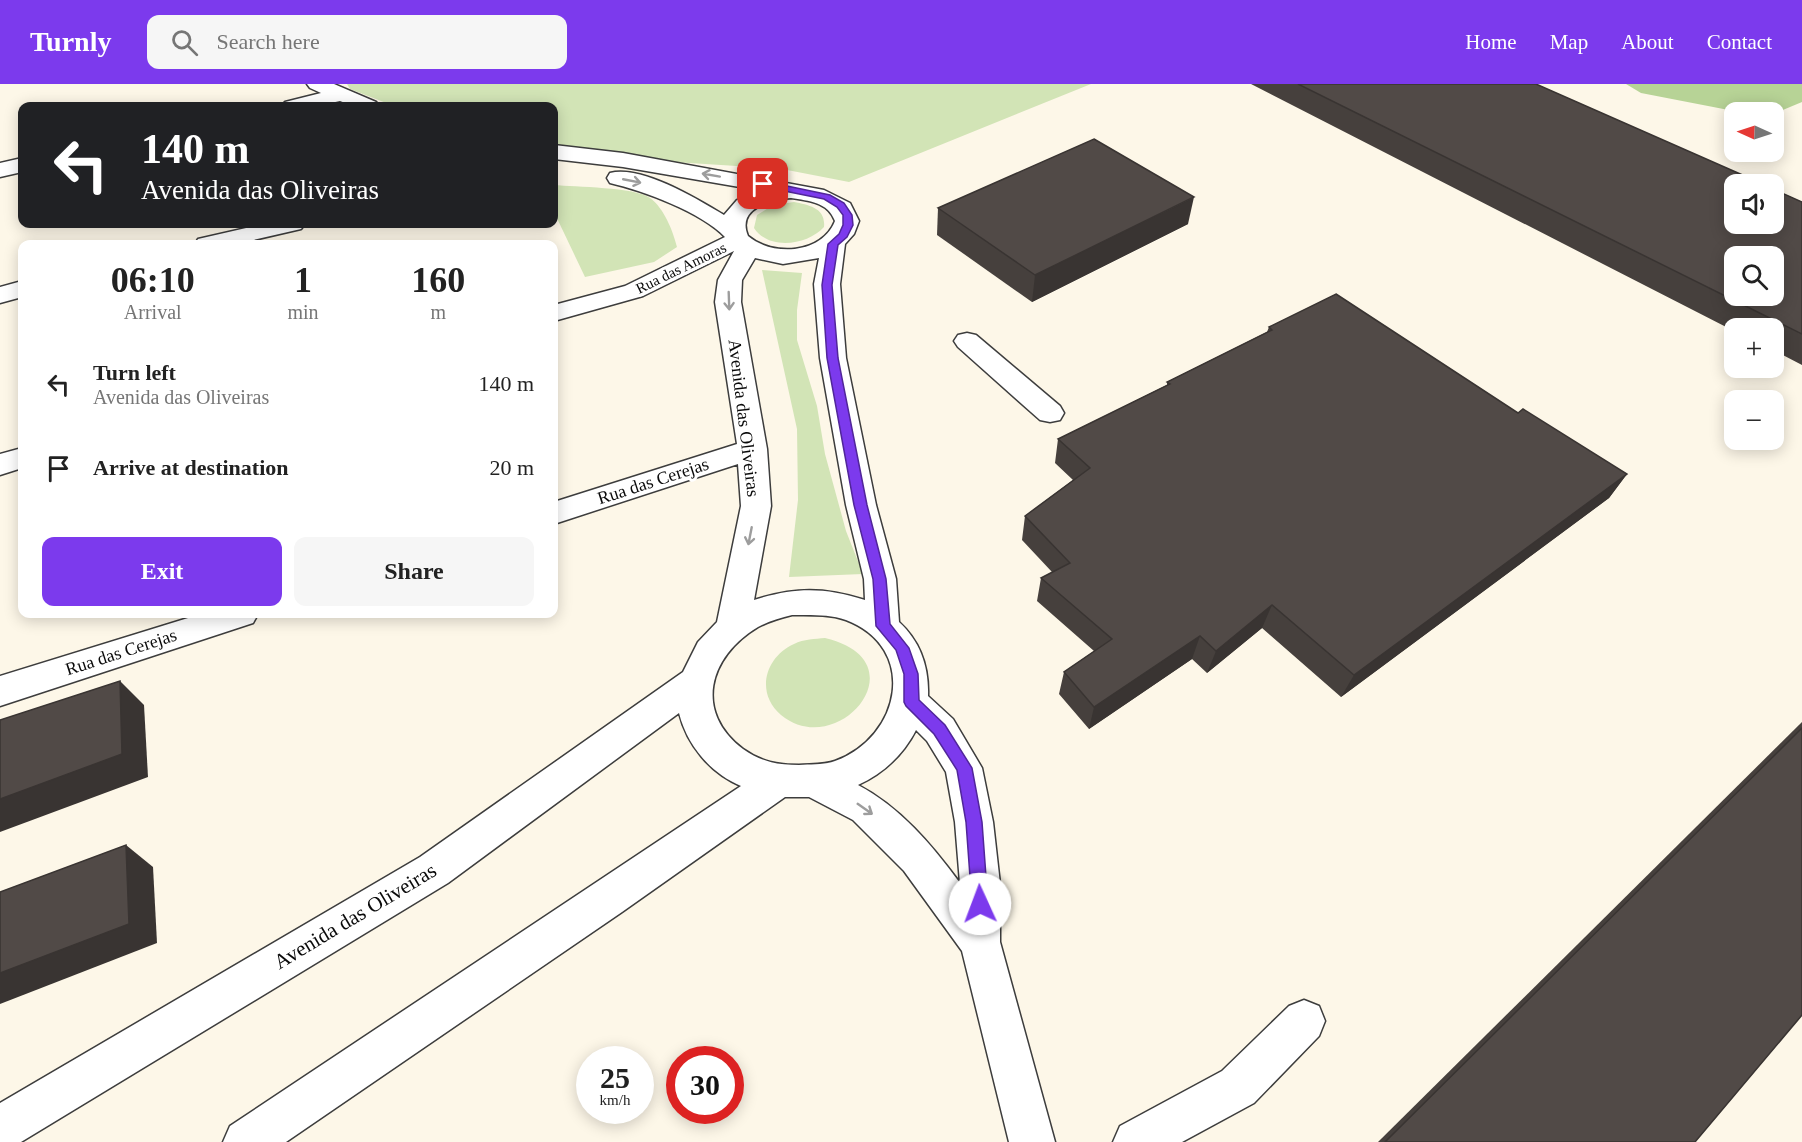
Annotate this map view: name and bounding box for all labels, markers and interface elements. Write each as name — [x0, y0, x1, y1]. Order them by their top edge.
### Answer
search box — [147, 15, 567, 69]
text: Turnly — [30, 26, 111, 57]
icon: search — [168, 26, 201, 59]
text: Search here — [216, 29, 320, 54]
text: Home — [1465, 30, 1517, 54]
text: Map — [1550, 30, 1588, 54]
text: About — [1621, 30, 1674, 54]
text: Contact — [1707, 30, 1772, 54]
north arrow — [1724, 102, 1784, 162]
map controls — [1724, 102, 1784, 450]
icon: left — [42, 126, 120, 204]
text: 140 m — [141, 126, 250, 172]
pin — [737, 158, 788, 209]
icon: arrive — [746, 167, 779, 200]
one-way arrow — [702, 170, 721, 181]
button: sound — [1724, 174, 1784, 234]
text: Avenida das Oliveiras — [141, 175, 379, 205]
one-way arrow — [622, 176, 642, 187]
street label: Rua das Amoras — [633, 239, 729, 297]
button: search — [1724, 246, 1784, 306]
text: 06:10 — [111, 260, 195, 300]
text: 1 — [294, 260, 312, 300]
text: 160 — [411, 260, 465, 300]
one-way arrow — [723, 291, 735, 311]
text: Arrival — [124, 301, 182, 323]
text: min — [287, 301, 319, 323]
text: m — [431, 301, 446, 323]
button: + — [1724, 318, 1784, 378]
street label: Avenida das Oliveiras — [724, 338, 764, 498]
text: Turn left — [93, 360, 176, 385]
icon: left — [42, 368, 75, 401]
text: 140 m — [478, 371, 534, 396]
text: Avenida das Oliveiras — [93, 386, 269, 408]
button: − — [1724, 390, 1784, 450]
icon: arrive — [42, 452, 75, 485]
street label: Rua das Cerejas — [595, 454, 711, 508]
text: Arrive at destination — [93, 455, 289, 480]
text: 20 m — [489, 455, 534, 480]
one-way arrow — [744, 526, 755, 545]
button: Exit — [42, 537, 282, 606]
button: Share — [294, 537, 534, 606]
street label: Rua das Cerejas — [63, 625, 179, 679]
one-way arrow — [856, 803, 872, 815]
street label: Avenida das Oliveiras — [270, 858, 440, 974]
position arrow — [948, 872, 1012, 936]
speed limit sign: 30 — [666, 1046, 744, 1124]
text: 25 — [600, 1061, 630, 1094]
text: km/h — [600, 1092, 630, 1108]

